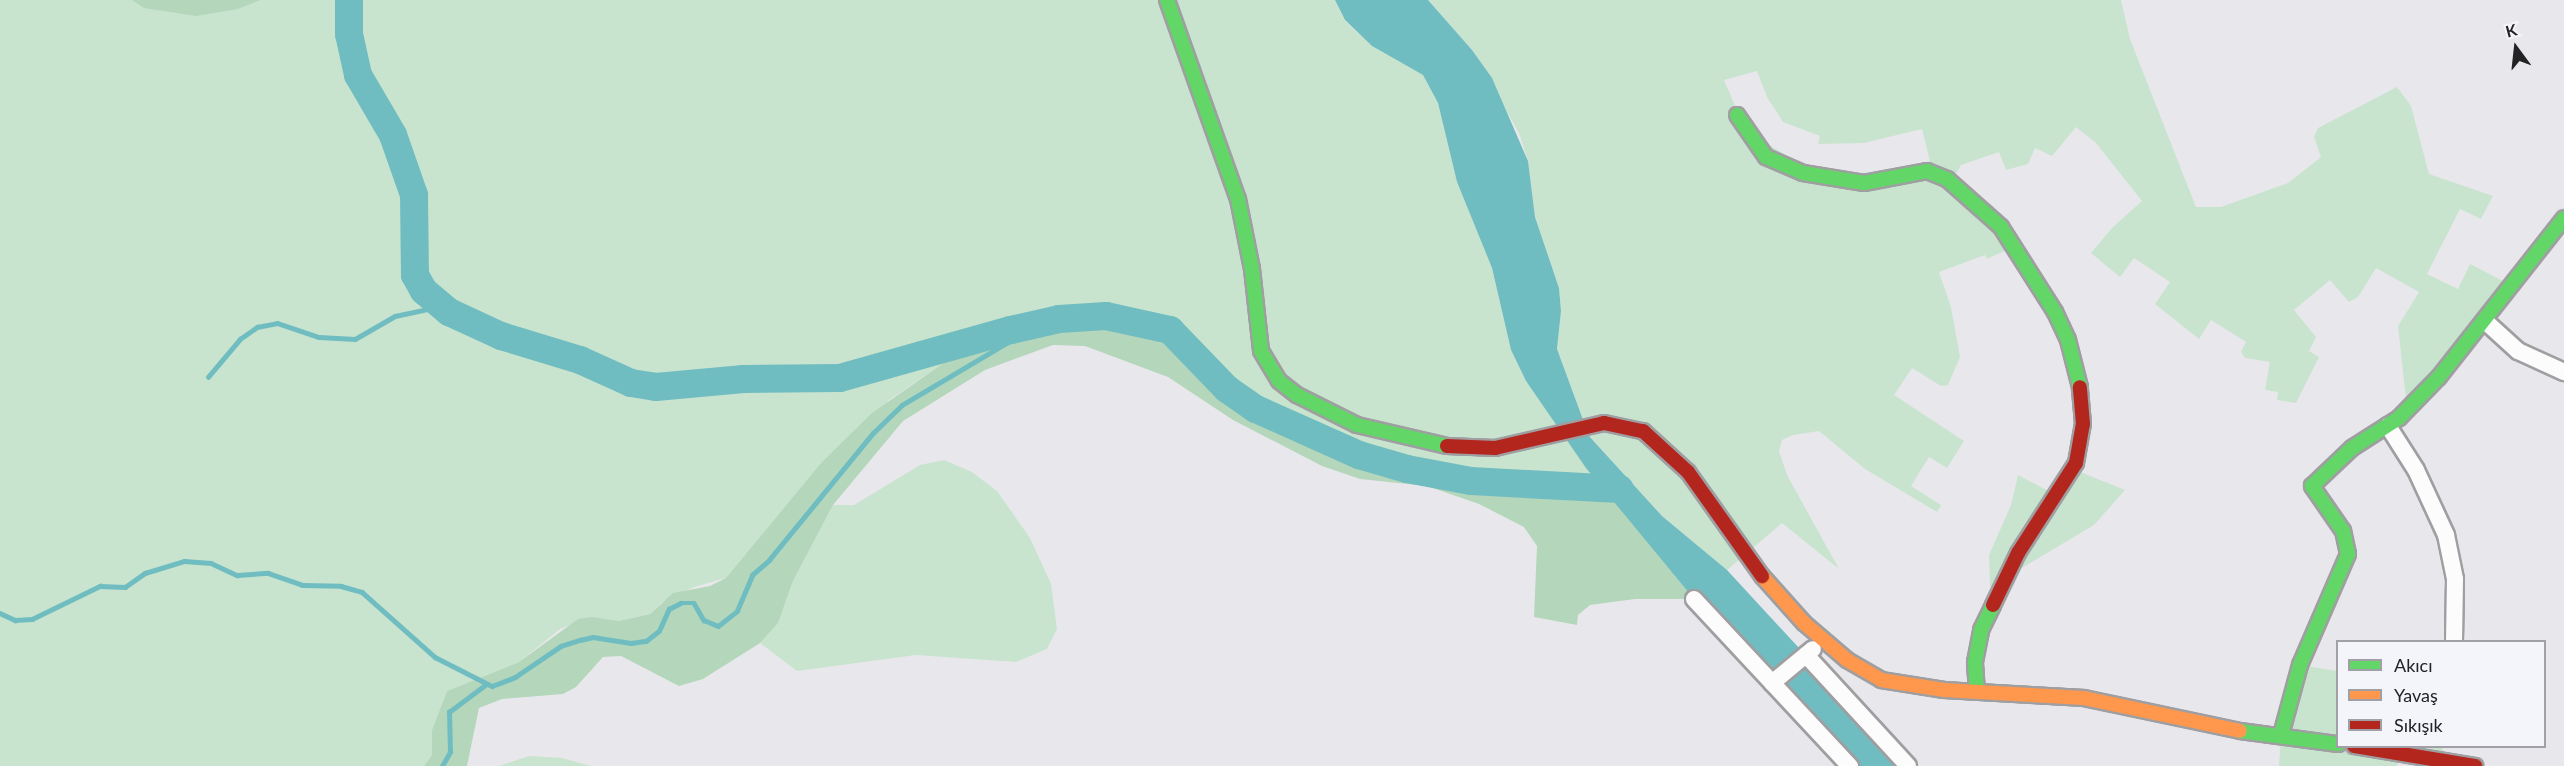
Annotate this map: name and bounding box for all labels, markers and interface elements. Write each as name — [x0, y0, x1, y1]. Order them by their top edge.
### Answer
north arrow — [2486, 18, 2546, 78]
text: K — [2503, 20, 2519, 41]
legend — [2336, 640, 2546, 748]
text: Akıcı — [2394, 654, 2433, 676]
text: Yavaş — [2394, 684, 2438, 706]
text: Sıkışık — [2394, 714, 2443, 736]

